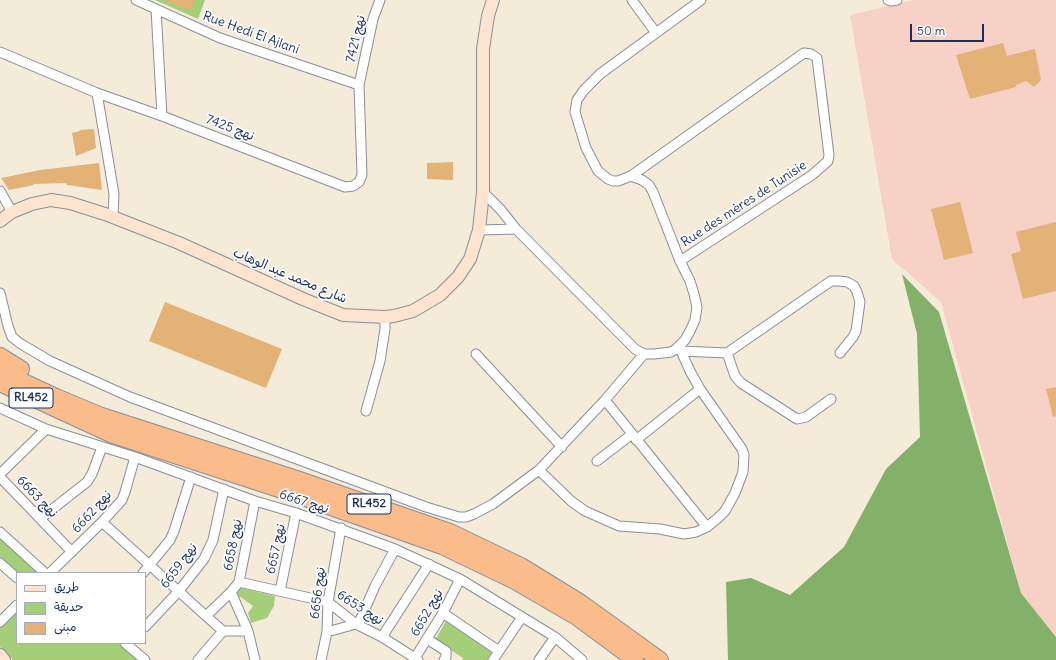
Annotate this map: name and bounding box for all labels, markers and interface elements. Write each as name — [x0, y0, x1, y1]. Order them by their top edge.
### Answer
street label: Rue Hedi El Ajlani — [201, 8, 301, 58]
street label: نهج 7421 — [343, 14, 369, 64]
scale bar — [912, 16, 986, 42]
text: 50 m — [917, 23, 945, 38]
street label: نهج 7425 — [204, 112, 256, 144]
street label: Rue des mères de Tunisie — [678, 158, 810, 250]
street label: شارع محمد عبد الوهاب — [231, 245, 349, 307]
road number: RL452 — [9, 388, 53, 408]
street label: نهج 6663 — [13, 473, 61, 521]
street label: نهج 6662 — [69, 487, 115, 537]
street label: نهج 6667 — [277, 487, 331, 517]
road number: RL452 — [347, 494, 391, 514]
street label: نهج 6658 — [220, 518, 246, 572]
street label: نهج 6657 — [263, 522, 289, 576]
street label: نهج 6659 — [157, 540, 201, 592]
street label: نهج 6656 — [307, 566, 329, 620]
legend — [16, 572, 146, 644]
text: طريق — [54, 579, 79, 594]
street label: نهج 6653 — [334, 587, 386, 629]
street label: نهج 6652 — [407, 587, 447, 639]
text: حديقة — [54, 599, 83, 614]
text: مبنى — [54, 619, 77, 634]

